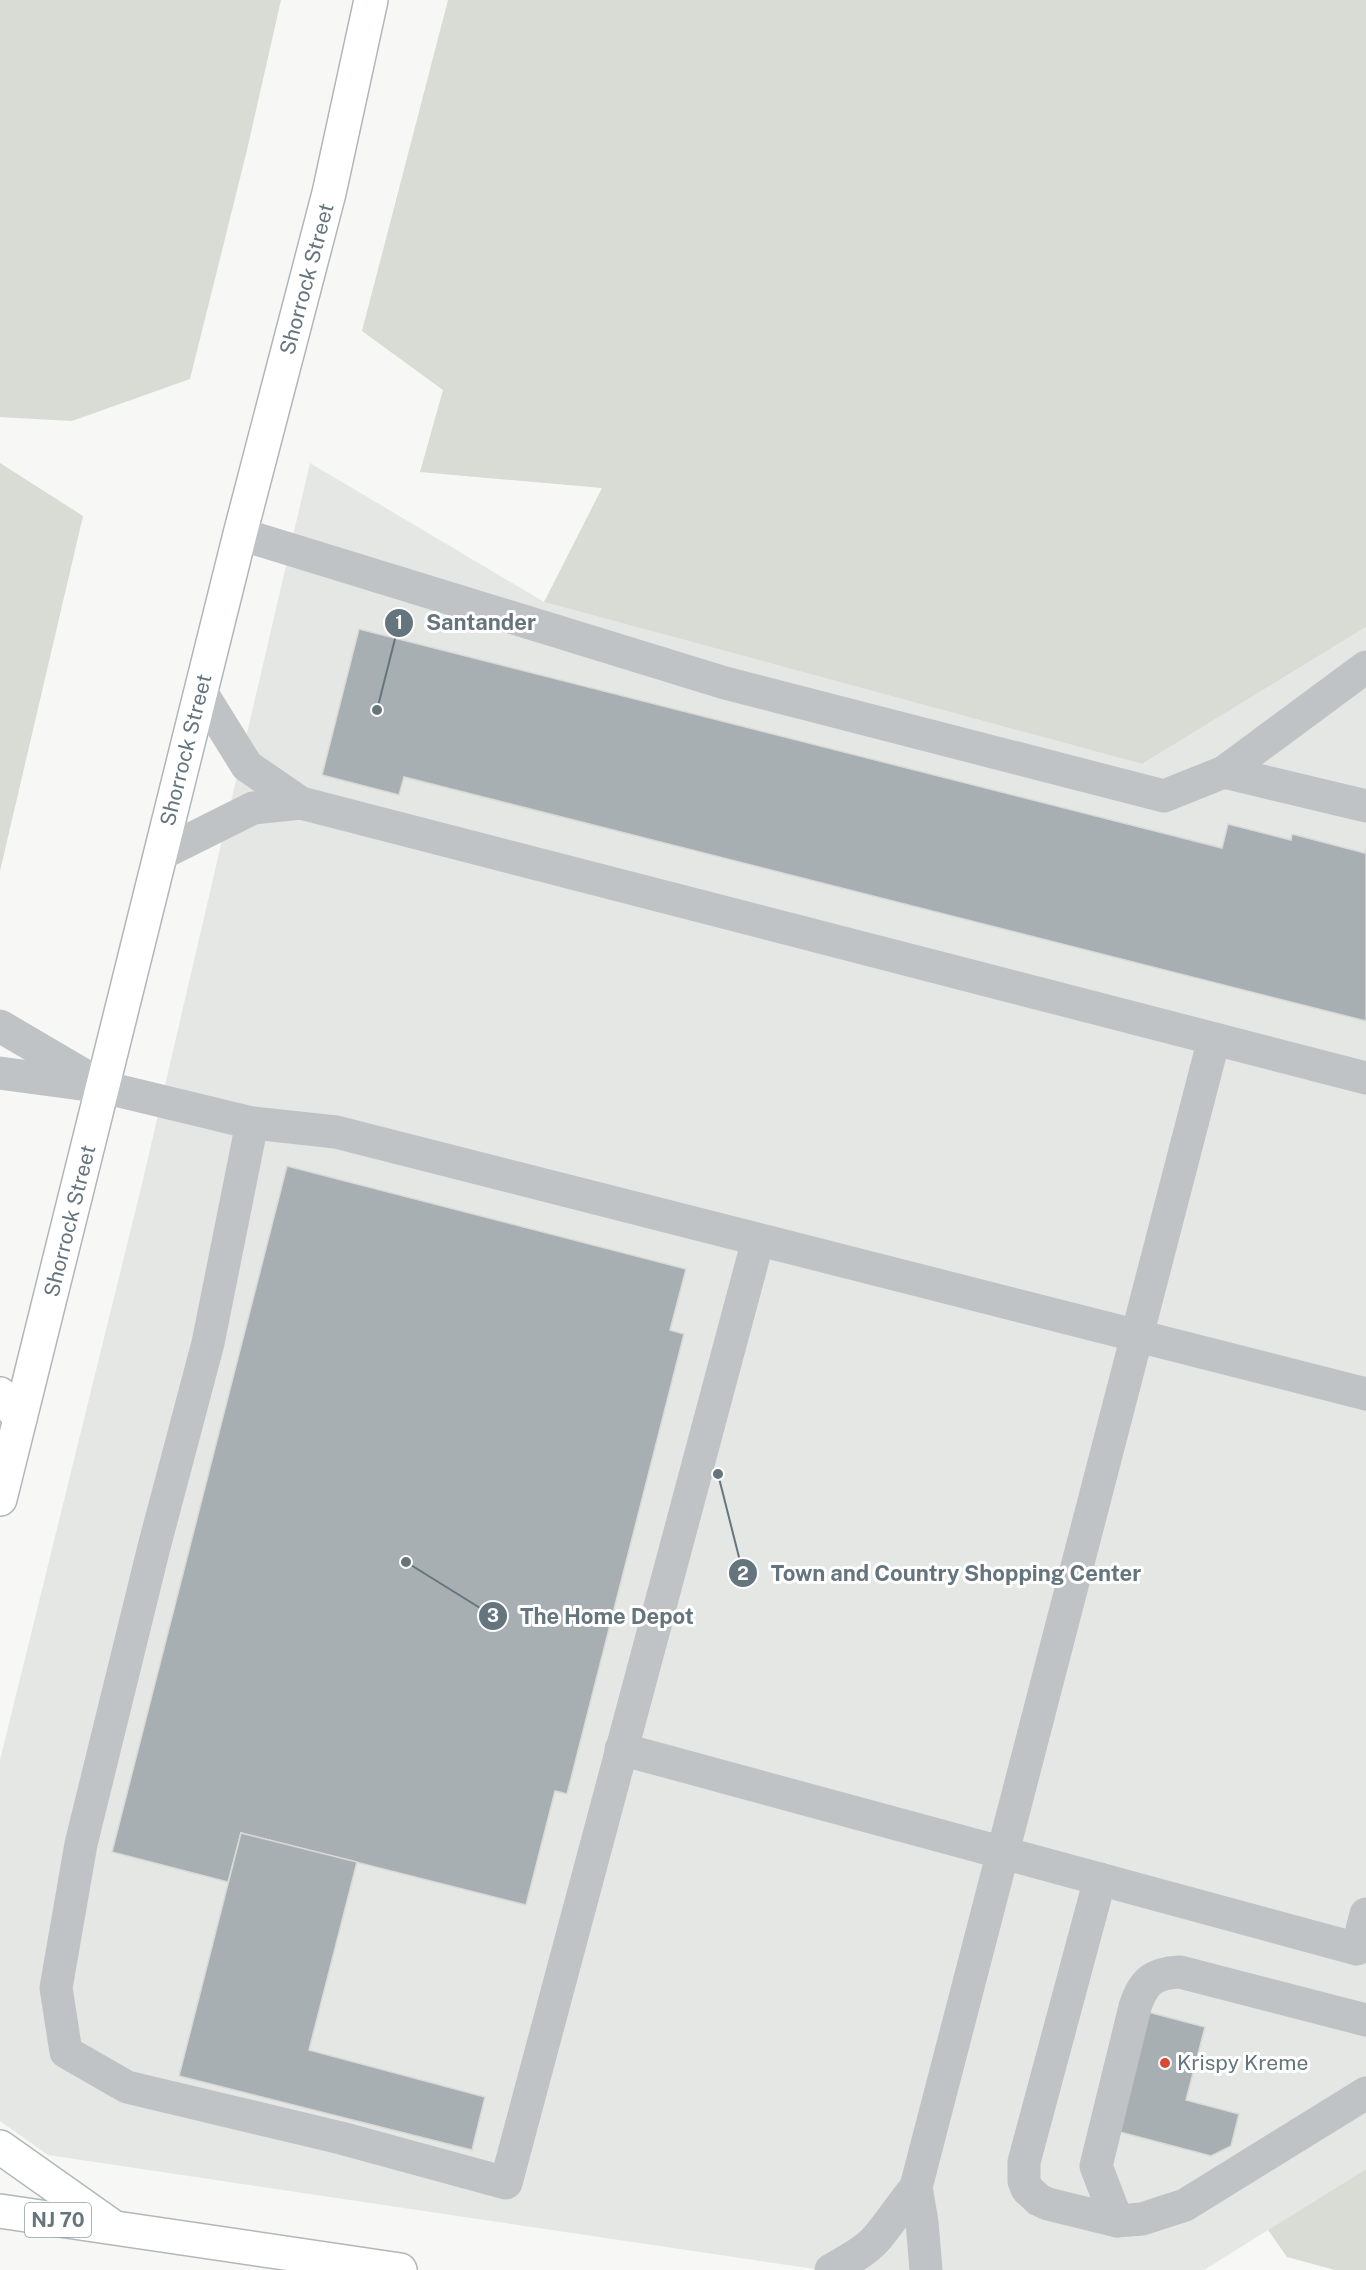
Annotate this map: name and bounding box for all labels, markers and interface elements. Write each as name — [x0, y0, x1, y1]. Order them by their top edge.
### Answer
street label: Shorrock Street — [274, 200, 339, 357]
callout: Santander — [384, 603, 548, 643]
text: Santander — [426, 609, 536, 635]
text: 1 — [395, 612, 403, 633]
street label: Shorrock Street — [155, 671, 216, 828]
street label: Shorrock Street — [39, 1142, 100, 1299]
callout: Town and Country Shopping Center — [728, 1553, 1153, 1593]
text: Town and Country Shopping Center — [771, 1560, 1141, 1586]
text: 2 — [737, 1563, 749, 1584]
callout: The Home Depot — [478, 1596, 706, 1636]
text: The Home Depot — [520, 1603, 694, 1629]
text: 3 — [487, 1605, 499, 1626]
place label: Krispy Kreme — [1177, 2050, 1308, 2075]
marker: Krispy Kreme — [1158, 2056, 1172, 2070]
road number: NJ 70 — [25, 2203, 91, 2237]

